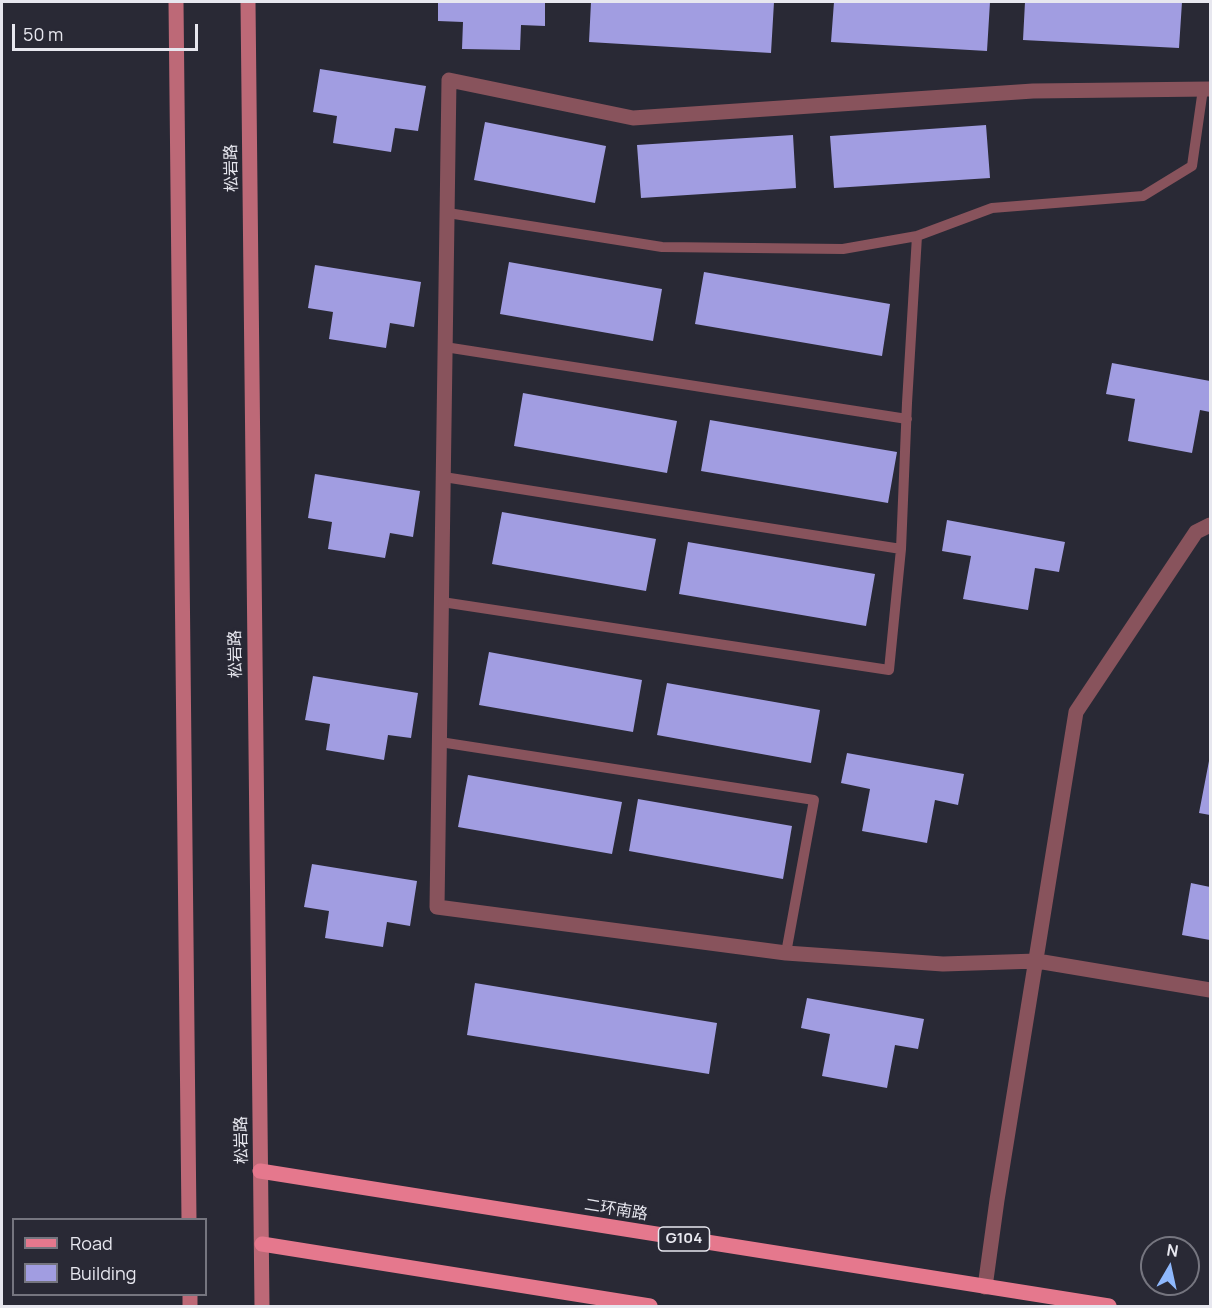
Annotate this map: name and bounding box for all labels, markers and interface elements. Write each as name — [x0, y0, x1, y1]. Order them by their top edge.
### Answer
scale bar — [15, 12, 201, 50]
text: 50 m — [23, 22, 63, 46]
street label: 松岩路 — [222, 144, 242, 192]
street label: 松岩路 — [226, 630, 246, 678]
street label: 松岩路 — [232, 1116, 252, 1164]
street label: 二环南路 — [583, 1196, 649, 1224]
legend — [12, 1218, 207, 1296]
road number: G104 — [658, 1227, 710, 1251]
text: Road — [70, 1231, 113, 1255]
north arrow — [1140, 1236, 1200, 1296]
text: N — [1165, 1238, 1180, 1262]
text: Building — [70, 1261, 136, 1285]

